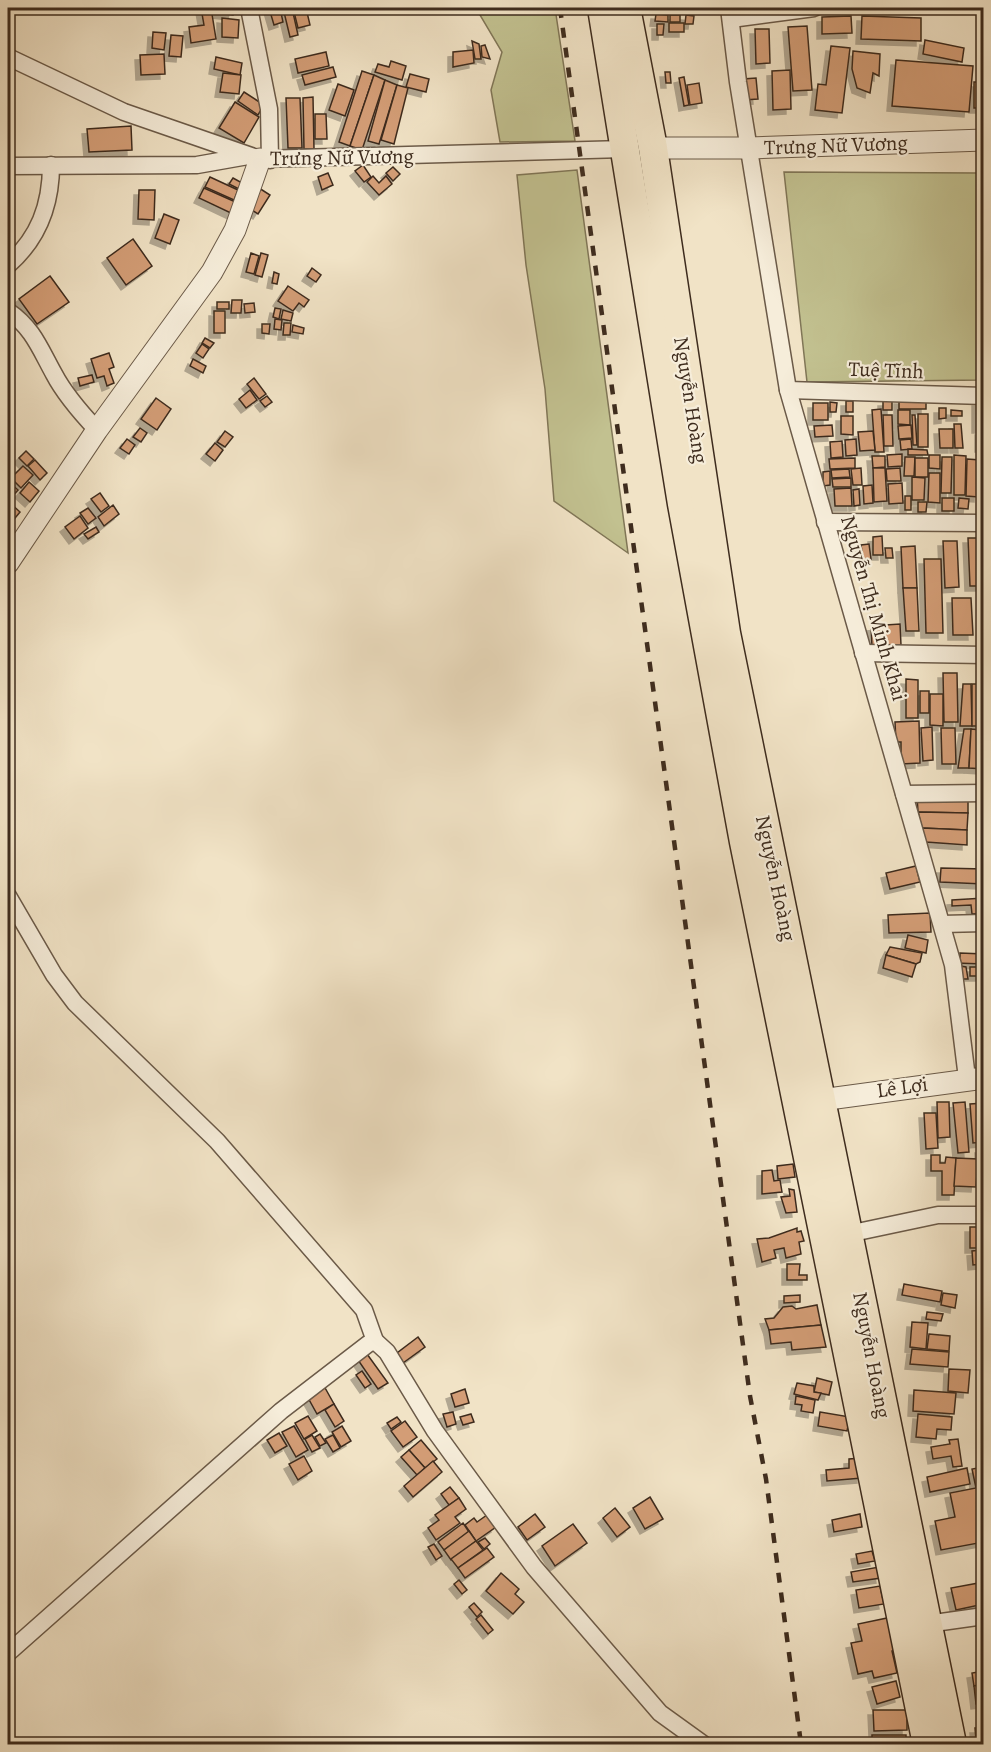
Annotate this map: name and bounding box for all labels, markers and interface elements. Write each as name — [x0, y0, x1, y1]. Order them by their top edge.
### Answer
street label: Trưng Nữ Vương — [764, 128, 909, 162]
street label: Trưng Nữ Vương — [270, 142, 415, 172]
street label: Nguyễn Hoàng — [667, 334, 715, 466]
street label: Tuệ Tĩnh — [848, 355, 924, 385]
street label: Nguyễn Thị Minh Khai — [834, 512, 914, 704]
street label: Nguyễn Hoàng — [749, 812, 803, 944]
street label: Lê Lợi — [874, 1070, 930, 1104]
street label: Nguyễn Hoàng — [846, 1289, 898, 1421]

